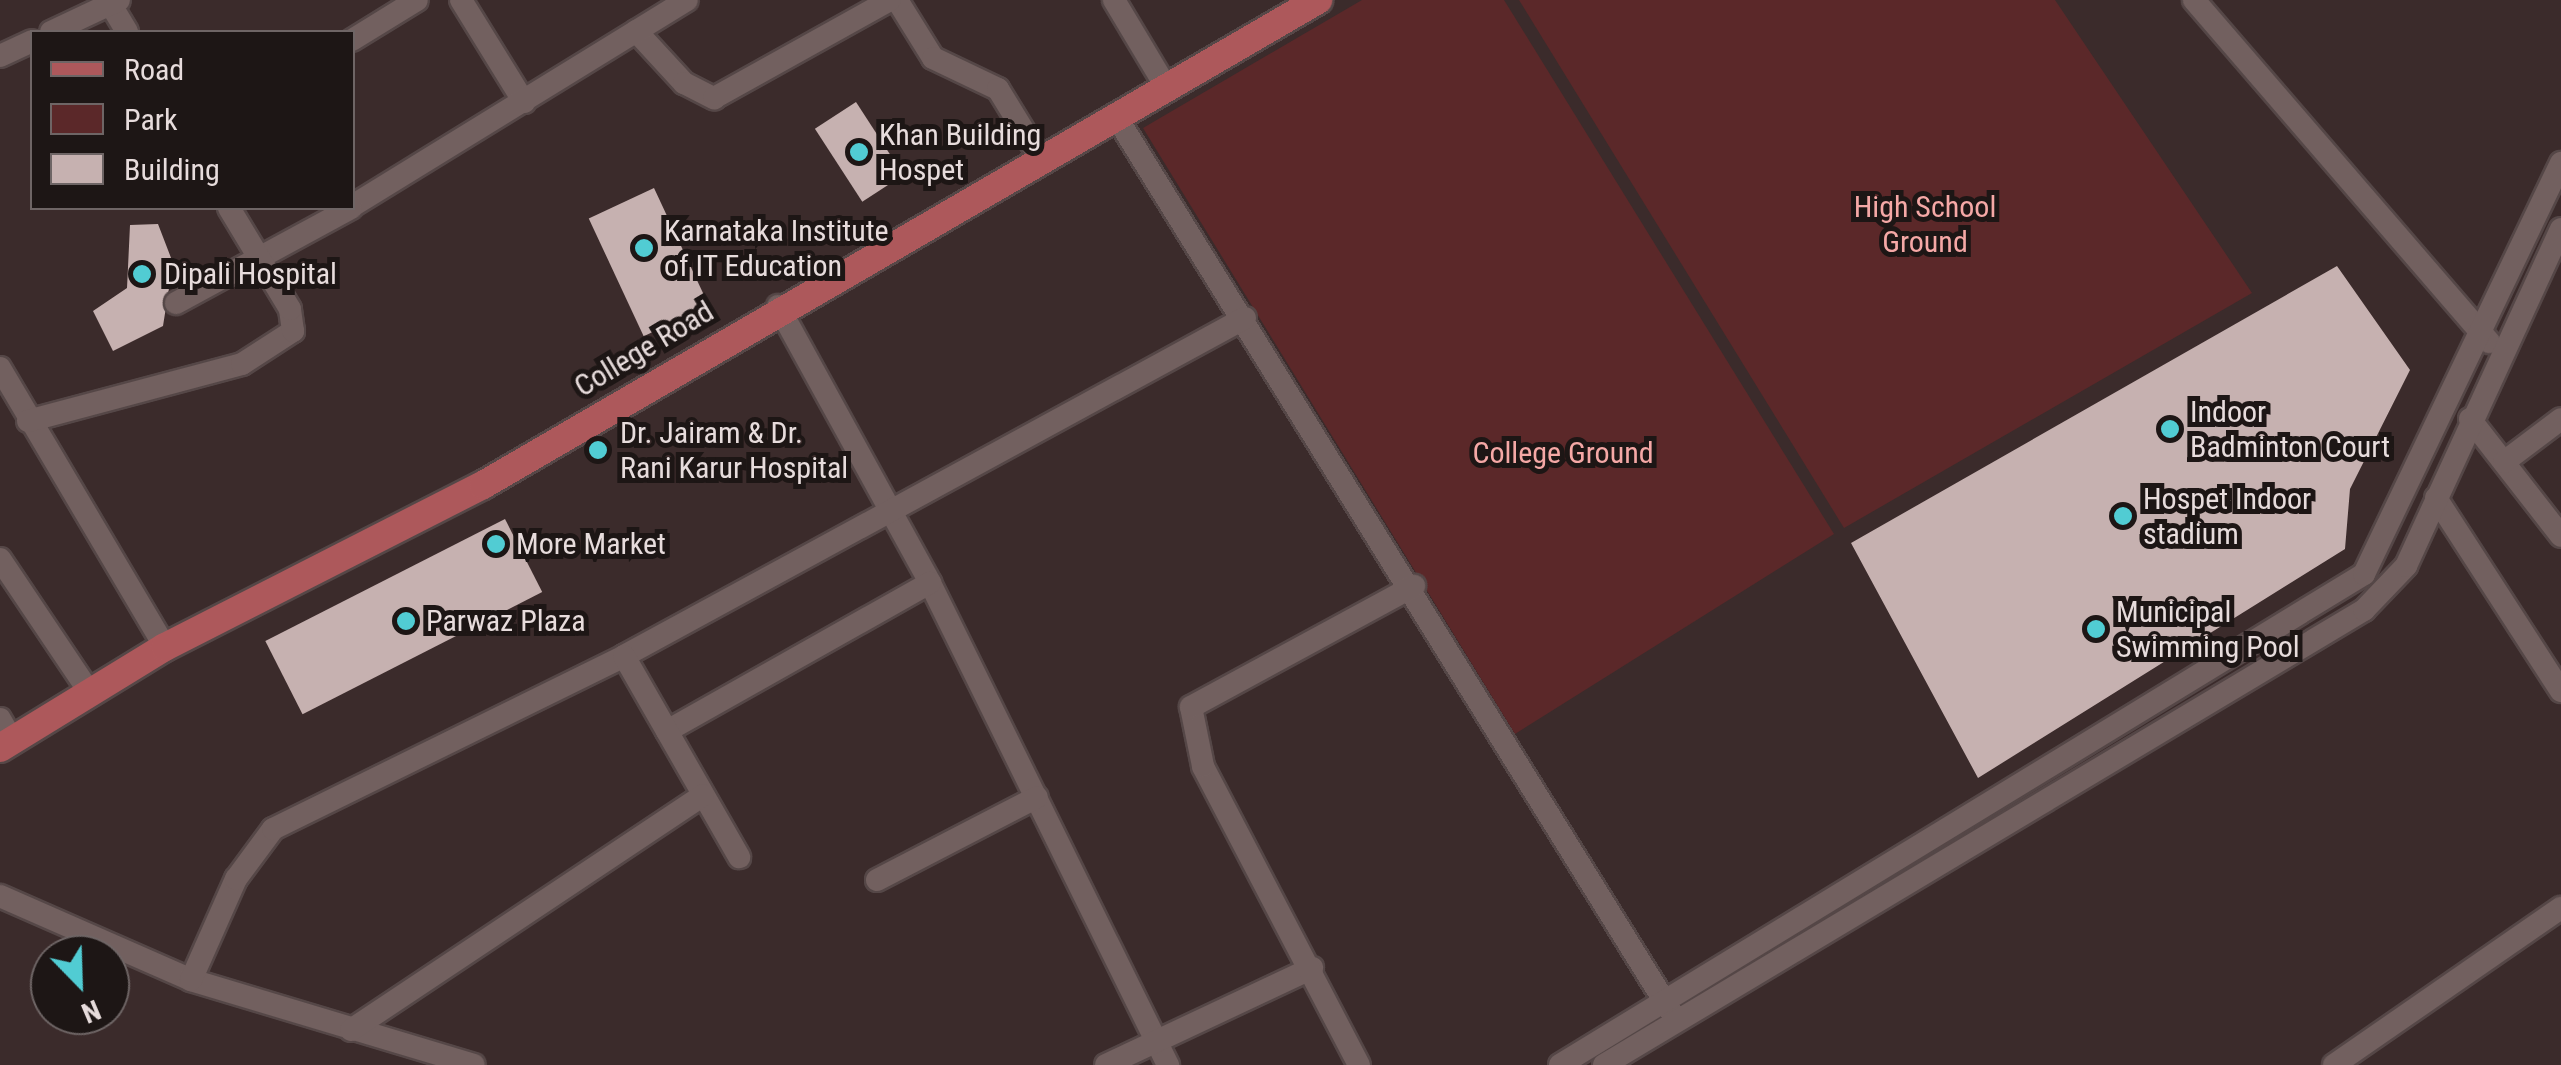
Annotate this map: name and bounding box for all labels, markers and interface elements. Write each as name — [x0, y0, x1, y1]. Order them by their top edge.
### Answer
legend — [30, 30, 355, 210]
text: Road — [124, 52, 184, 87]
text: Park — [124, 102, 178, 137]
place label: Khan Building Hospet — [879, 117, 1041, 188]
marker: Khan Building Hospet — [848, 141, 870, 163]
text: Building — [124, 152, 220, 187]
park label: High School Ground — [1854, 189, 1996, 260]
place label: Karnataka Institute of IT Education — [664, 213, 889, 284]
marker: Karnataka Institute of IT Education — [633, 237, 655, 259]
place label: Dipali Hospital — [164, 256, 337, 292]
marker: Dipali Hospital — [129, 261, 155, 287]
street label: College Road — [568, 293, 720, 405]
place label: Indoor Badminton Court — [2190, 394, 2390, 464]
place label: Dr. Jairam & Dr. Rani Karur Hospital — [620, 415, 848, 486]
marker: Indoor Badminton Court — [2159, 418, 2181, 440]
park label: College Ground — [1472, 435, 1654, 471]
marker: Dr. Jairam & Dr. Rani Karur Hospital — [585, 437, 611, 463]
place label: Hospet Indoor stadium — [2143, 481, 2311, 552]
marker: Hospet Indoor stadium — [2112, 505, 2134, 527]
place label: More Market — [516, 526, 666, 562]
marker: More Market — [485, 533, 507, 555]
place label: Municipal Swimming Pool — [2116, 594, 2300, 664]
place label: Parwaz Plaza — [426, 603, 586, 639]
marker: Parwaz Plaza — [395, 610, 417, 632]
marker: Municipal Swimming Pool — [2085, 618, 2107, 640]
north arrow — [30, 935, 130, 1035]
text: N — [77, 993, 105, 1030]

